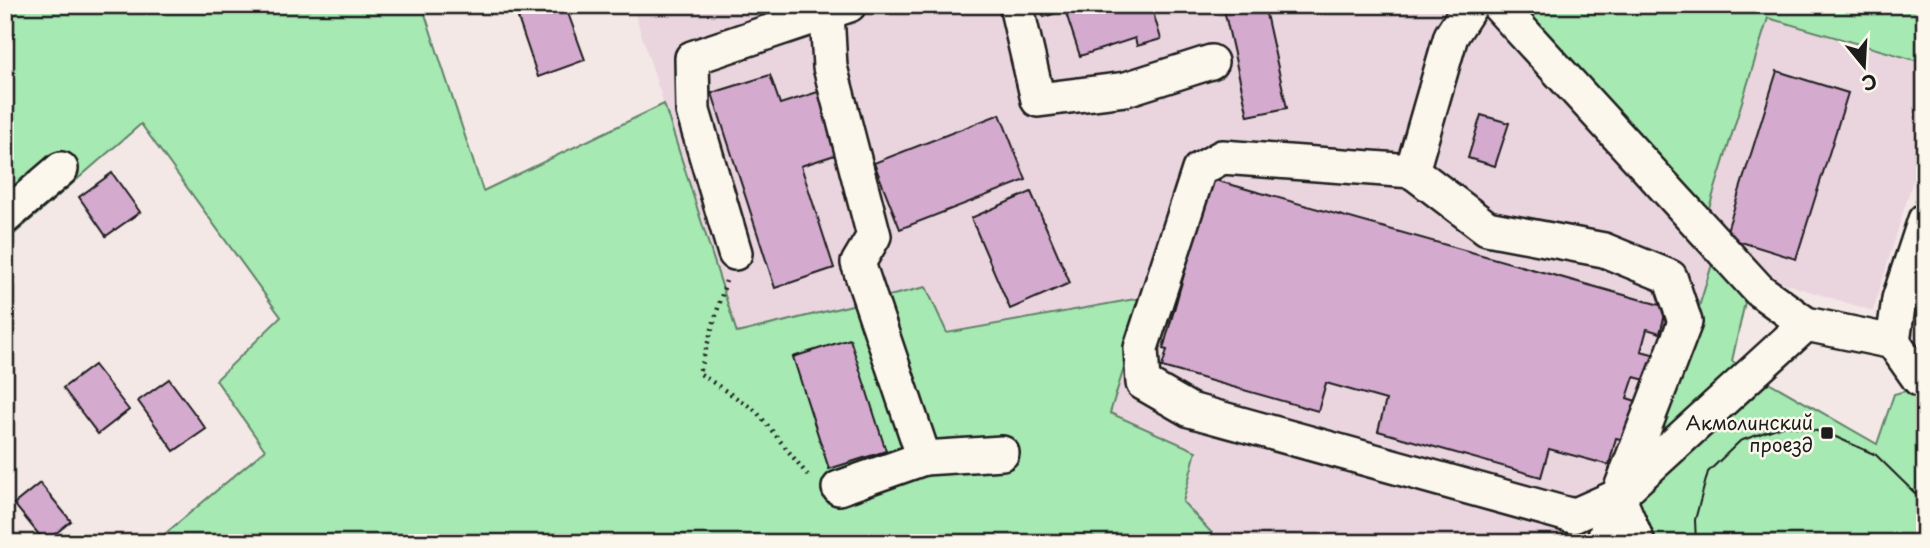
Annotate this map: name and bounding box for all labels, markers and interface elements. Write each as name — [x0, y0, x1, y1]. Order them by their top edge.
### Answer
north arrow — [1828, 32, 1898, 102]
text: С — [1858, 68, 1881, 99]
place label: Акмолинский проезд — [1685, 408, 1813, 458]
marker: Акмолинский проезд — [1819, 425, 1835, 441]

